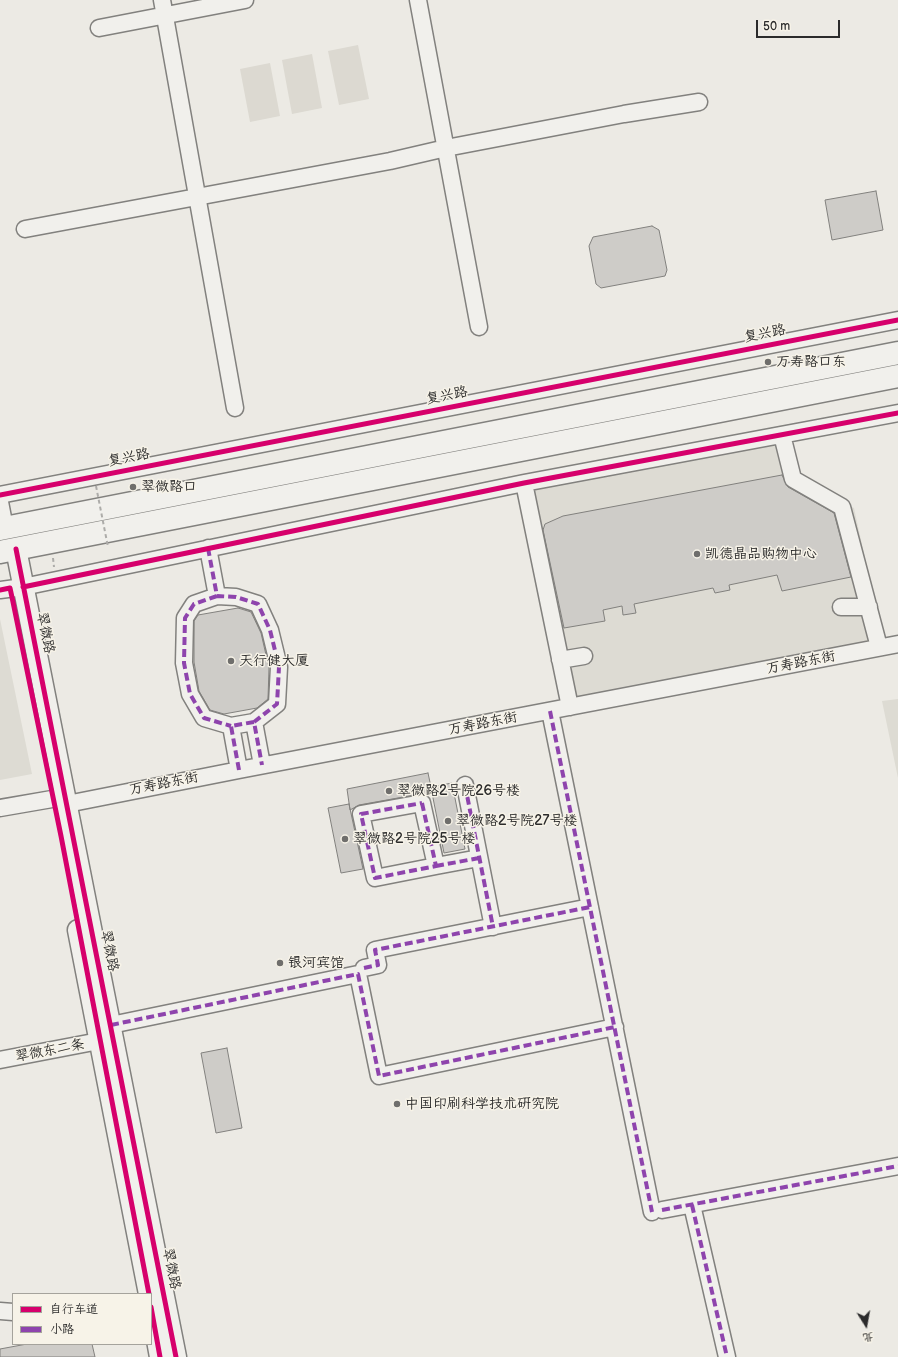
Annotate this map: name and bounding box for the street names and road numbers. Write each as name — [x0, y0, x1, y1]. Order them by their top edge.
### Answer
street label: 复兴路 — [743, 322, 787, 346]
street label: 复兴路 — [425, 384, 469, 408]
street label: 复兴路 — [107, 446, 151, 470]
street label: 翠微路 — [33, 611, 57, 655]
street label: 万寿路东街 — [765, 648, 837, 678]
street label: 万寿路东街 — [447, 709, 519, 739]
street label: 万寿路东街 — [128, 769, 200, 799]
street label: 翠微路 — [97, 929, 121, 973]
street label: 翠微东二条 — [14, 1036, 86, 1066]
street label: 翠微路 — [159, 1247, 183, 1291]

